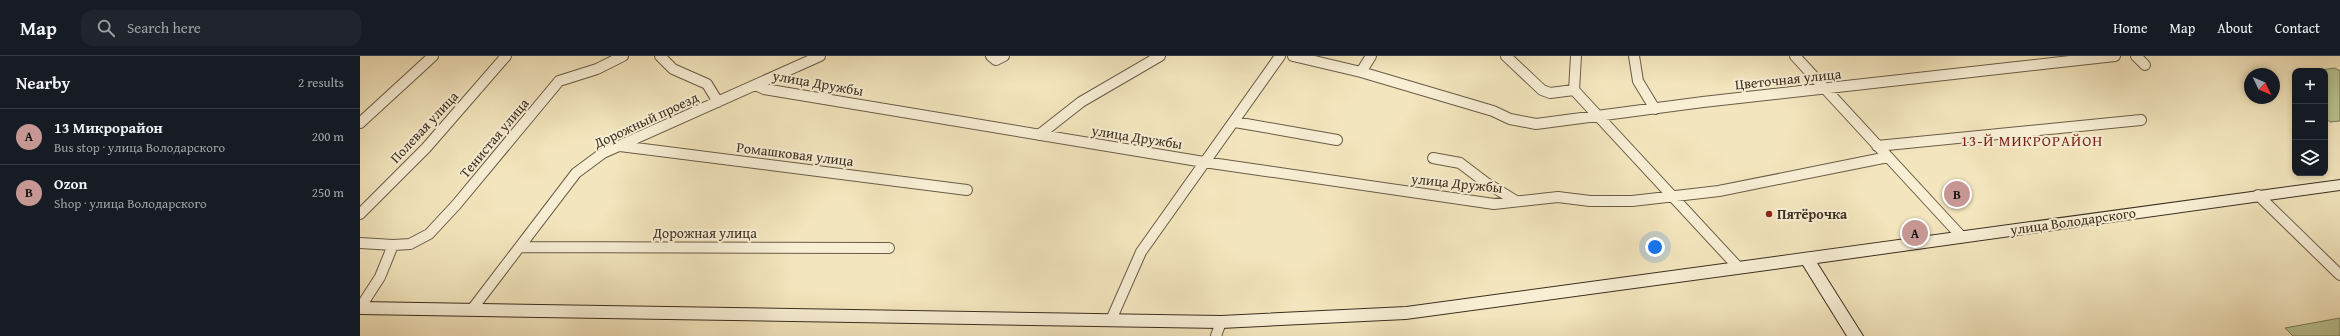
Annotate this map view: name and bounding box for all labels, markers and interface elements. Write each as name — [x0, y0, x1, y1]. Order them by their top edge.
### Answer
search box — [81, 10, 361, 46]
text: Map — [20, 14, 57, 42]
icon: search — [95, 17, 117, 39]
text: Search here — [127, 17, 201, 38]
text: Home — [2113, 18, 2148, 38]
text: Map — [2170, 18, 2195, 38]
text: About — [2217, 18, 2253, 38]
text: Contact — [2275, 18, 2320, 38]
street label: Цветочная улица — [1734, 63, 1842, 95]
street label: улица Дружбы — [770, 65, 865, 101]
north arrow — [2244, 68, 2280, 104]
map controls — [2292, 68, 2328, 176]
button: + — [2292, 68, 2328, 104]
text: Nearby — [16, 70, 70, 95]
text: 2 results — [298, 73, 344, 92]
street label: Полевая улица — [385, 86, 463, 167]
street label: Дорожный проезд — [590, 87, 702, 153]
street label: Тенистая улица — [455, 94, 534, 182]
button: − — [2292, 104, 2328, 140]
text: 13 Микрорайон — [54, 117, 163, 138]
street label: улица Дружбы — [1089, 120, 1184, 154]
text: A — [25, 127, 33, 146]
text: 200 m — [312, 127, 344, 146]
district label: 13-Й МИКРОРАЙОН — [1961, 130, 2103, 151]
street label: Ромашковая улица — [735, 137, 855, 171]
text: Bus stop · улица Володарского — [54, 138, 225, 157]
button: layers — [2292, 140, 2328, 176]
street label: улица Дружбы — [1409, 168, 1504, 198]
text: Ozon — [54, 173, 87, 194]
pin: B — [1944, 179, 1970, 209]
text: B — [25, 183, 33, 202]
text: 250 m — [312, 183, 344, 202]
text: Shop · улица Володарского — [54, 194, 207, 213]
street label: улица Володарского — [2008, 202, 2137, 240]
place label: Пятёрочка — [1777, 204, 1848, 224]
marker: Пятёрочка — [1764, 209, 1774, 219]
pin: A — [1902, 218, 1928, 248]
street label: Дорожная улица — [652, 223, 757, 243]
your location — [1645, 237, 1665, 257]

